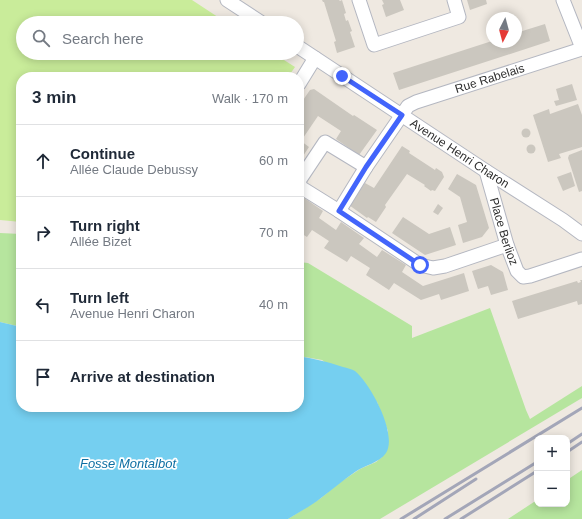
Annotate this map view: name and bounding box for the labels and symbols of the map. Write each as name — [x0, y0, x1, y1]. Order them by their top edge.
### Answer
north arrow — [486, 12, 522, 48]
street label: Rue Rabelais — [453, 61, 526, 96]
route end — [333, 67, 351, 85]
street label: Avenue Henri Charon — [408, 116, 512, 191]
street label: Place Berlioz — [487, 196, 521, 267]
route start — [411, 256, 429, 274]
water label: Fosse Montalbot — [80, 456, 177, 471]

